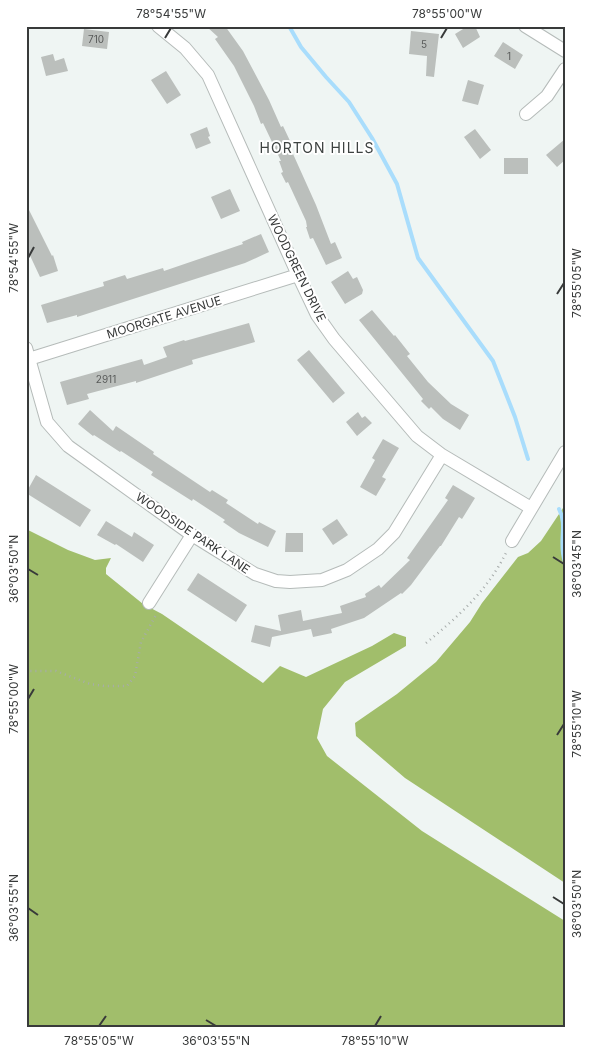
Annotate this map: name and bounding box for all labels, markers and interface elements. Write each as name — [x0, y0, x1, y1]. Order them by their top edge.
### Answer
text: 78°54'55"W — [136, 6, 206, 21]
text: 78°55'00"W — [412, 6, 482, 21]
house number: 710 — [88, 33, 104, 45]
house number: 5 — [421, 38, 427, 50]
house number: 1 — [507, 50, 511, 62]
district label: HORTON HILLS — [260, 139, 374, 156]
street label: WOODGREEN DRIVE — [265, 212, 329, 324]
text: 78°54'55"W — [6, 223, 21, 293]
text: 78°55'05"W — [569, 248, 584, 318]
street label: MOORGATE AVENUE — [105, 292, 223, 342]
house number: 2911 — [96, 373, 116, 385]
street label: WOODSIDE PARK LANE — [133, 489, 253, 577]
text: 36°03'45"N — [569, 530, 584, 598]
text: 36°03'50"N — [6, 535, 21, 603]
text: 78°55'00"W — [6, 664, 21, 734]
text: 78°55'10"W — [569, 690, 584, 758]
text: 36°03'50"N — [569, 870, 584, 938]
text: 36°03'55"N — [6, 874, 21, 942]
text: 78°55'05"W — [64, 1033, 134, 1048]
text: 36°03'55"N — [182, 1033, 250, 1048]
text: 78°55'10"W — [341, 1033, 409, 1048]

